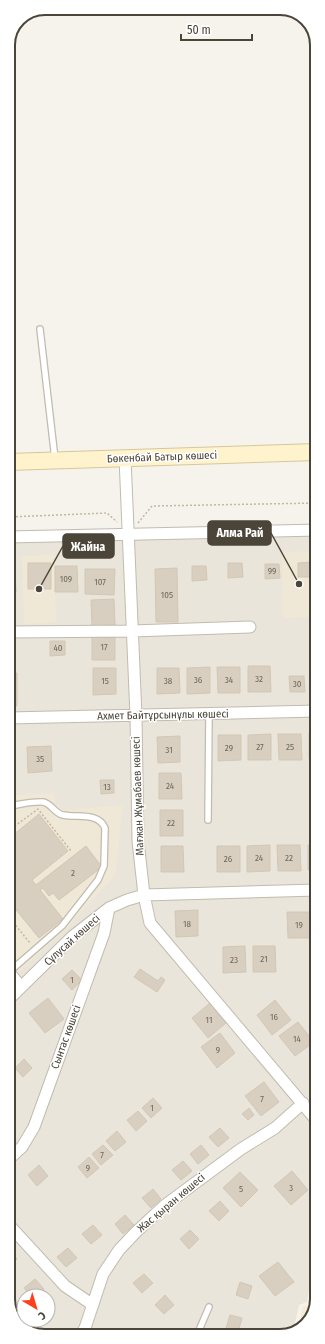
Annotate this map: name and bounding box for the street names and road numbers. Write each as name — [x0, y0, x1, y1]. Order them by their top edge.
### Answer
street label: Бөкенбай Батыр көшесі — [107, 449, 218, 465]
street label: Ахмет Байтұрсынұлы көшесі — [97, 707, 229, 723]
street label: Мағжан Жұмабаев көшесі — [129, 736, 147, 856]
street label: Сұлусай көшесі — [41, 911, 103, 968]
street label: Сынтас көшесі — [48, 1003, 84, 1071]
street label: Жас қыран көшесі — [134, 1171, 208, 1235]

